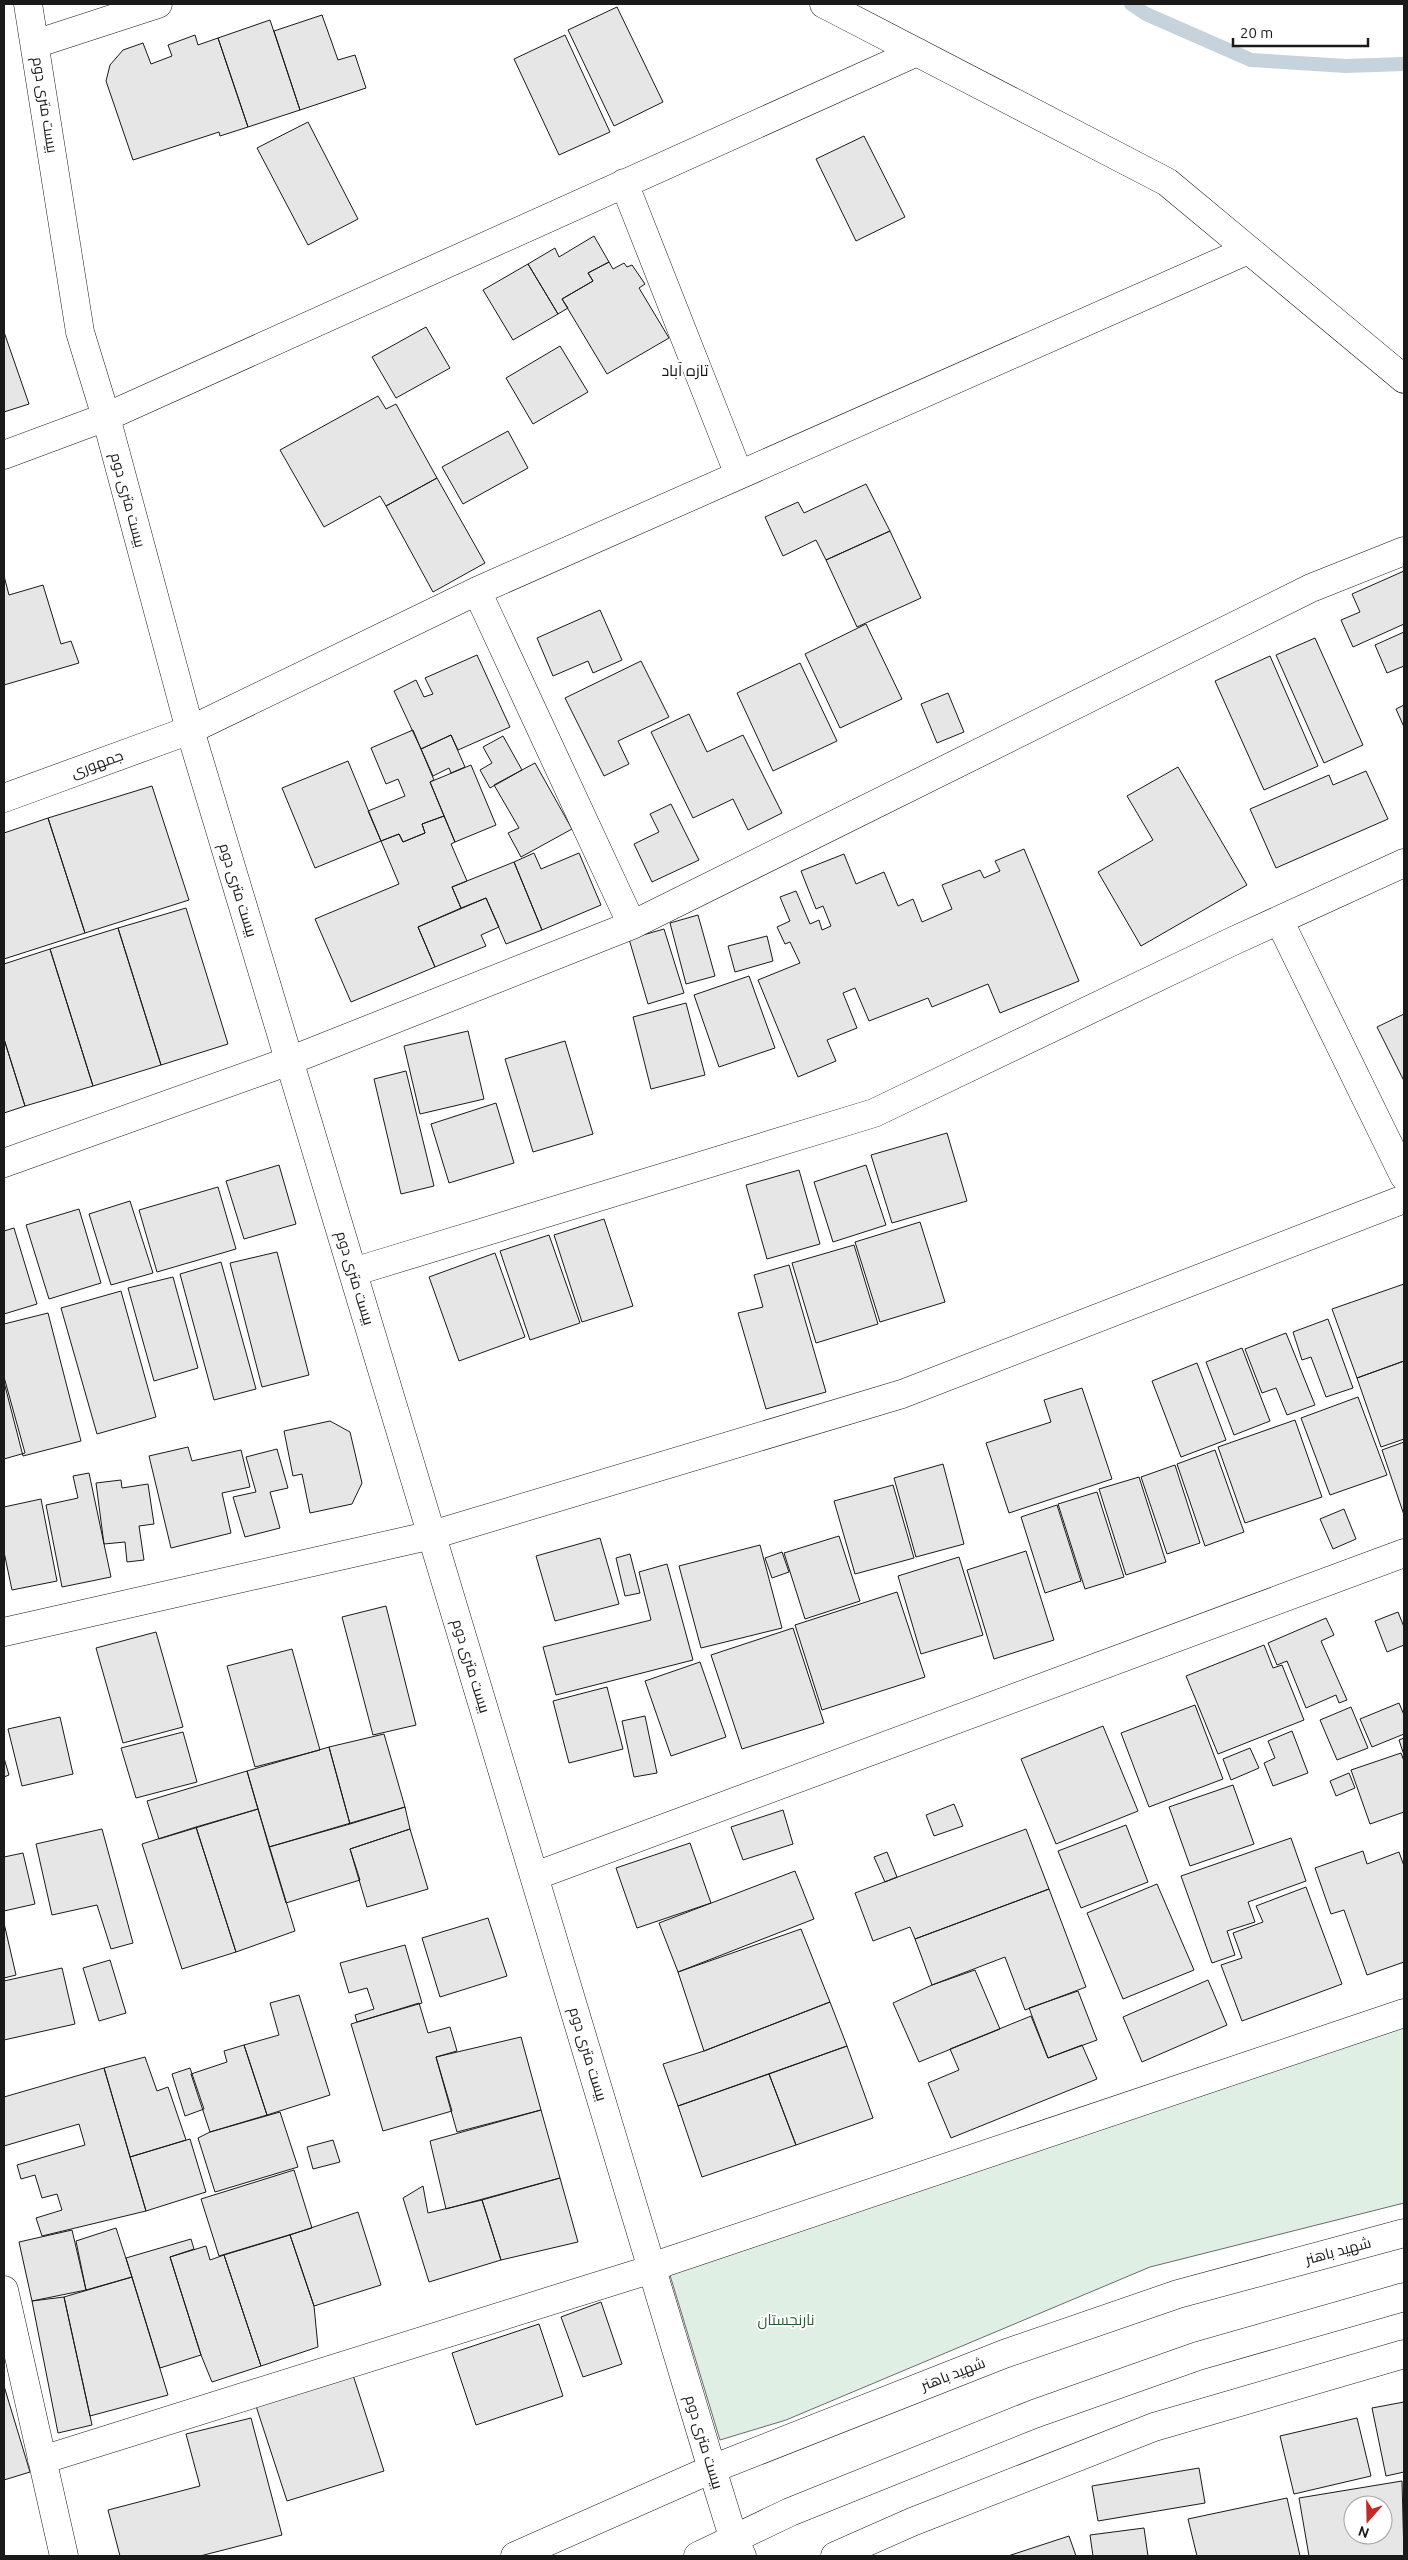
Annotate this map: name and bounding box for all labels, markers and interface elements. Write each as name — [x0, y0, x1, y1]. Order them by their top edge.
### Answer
scale bar — [1233, 15, 1368, 47]
text: 20 m — [1240, 24, 1273, 41]
street label: بیست متری دوم — [28, 56, 61, 155]
district label: تازه آباد — [661, 361, 709, 380]
street label: بیست متری دوم — [106, 451, 149, 550]
street label: جمهوری — [68, 746, 126, 783]
street label: بیست متری دوم — [214, 841, 261, 939]
street label: بیست متری دوم — [331, 1229, 378, 1327]
street label: بیست متری دوم — [447, 1617, 494, 1715]
street label: بیست متری دوم — [564, 2005, 611, 2103]
street label: شهید باهنر — [1302, 2234, 1373, 2270]
park label: نارنجستان — [757, 2311, 815, 2330]
street label: شهید باهنر — [917, 2354, 988, 2396]
street label: بیست متری دوم — [680, 2393, 727, 2491]
north arrow — [1343, 2495, 1393, 2545]
text: N — [1356, 2523, 1371, 2542]

